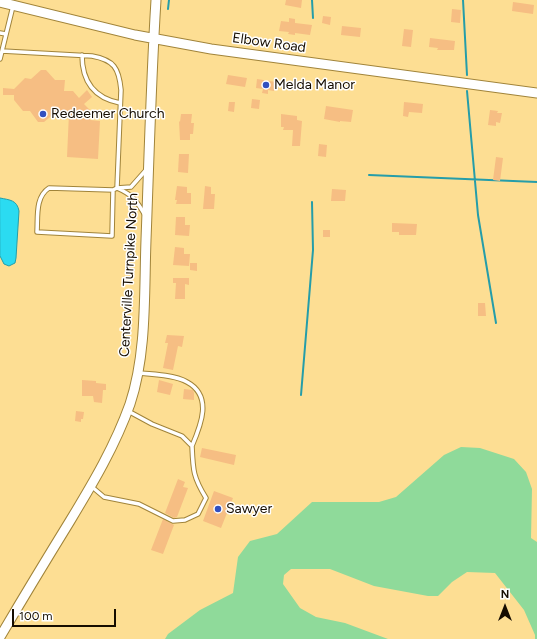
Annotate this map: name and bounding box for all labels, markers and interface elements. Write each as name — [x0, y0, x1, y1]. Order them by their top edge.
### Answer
street label: Elbow Road — [231, 30, 307, 56]
place label: Melda Manor — [274, 77, 355, 93]
marker: Melda Manor — [261, 80, 271, 90]
place label: Redeemer Church — [51, 106, 164, 122]
marker: Redeemer Church — [38, 109, 48, 119]
street label: Centerville Turnpike North — [116, 192, 142, 358]
place label: Sawyer — [226, 501, 272, 517]
marker: Sawyer — [213, 504, 223, 514]
north arrow — [485, 587, 525, 627]
text: N — [501, 588, 509, 601]
scale bar — [14, 601, 118, 627]
text: 100 m — [19, 609, 53, 623]

